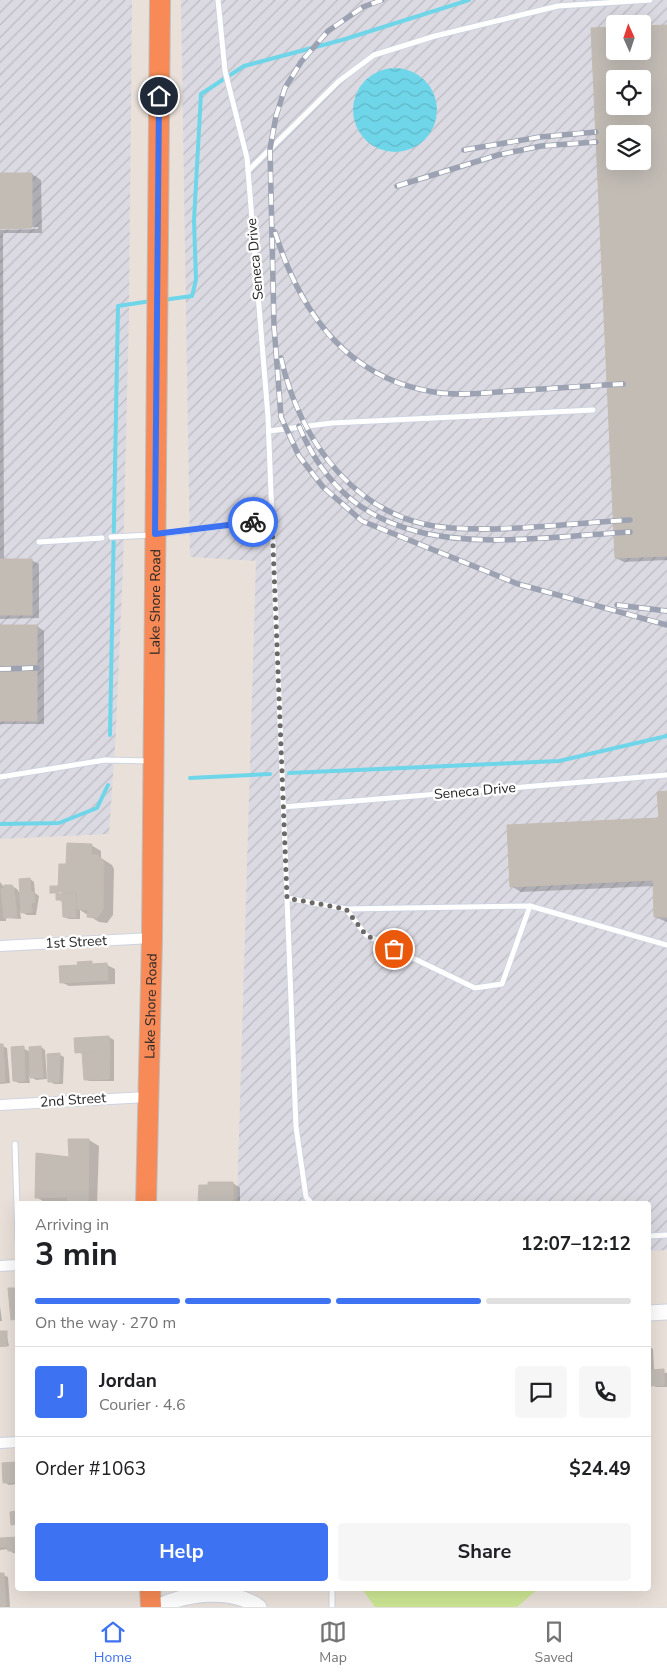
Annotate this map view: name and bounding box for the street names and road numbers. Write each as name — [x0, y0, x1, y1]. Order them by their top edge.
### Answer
street label: Seneca Drive — [242, 217, 268, 301]
street label: Lake Shore Road — [145, 549, 165, 655]
street label: Seneca Drive — [433, 778, 517, 804]
street label: 1st Street — [45, 931, 107, 953]
street label: Lake Shore Road — [140, 953, 161, 1059]
street label: 2nd Street — [39, 1088, 107, 1112]

